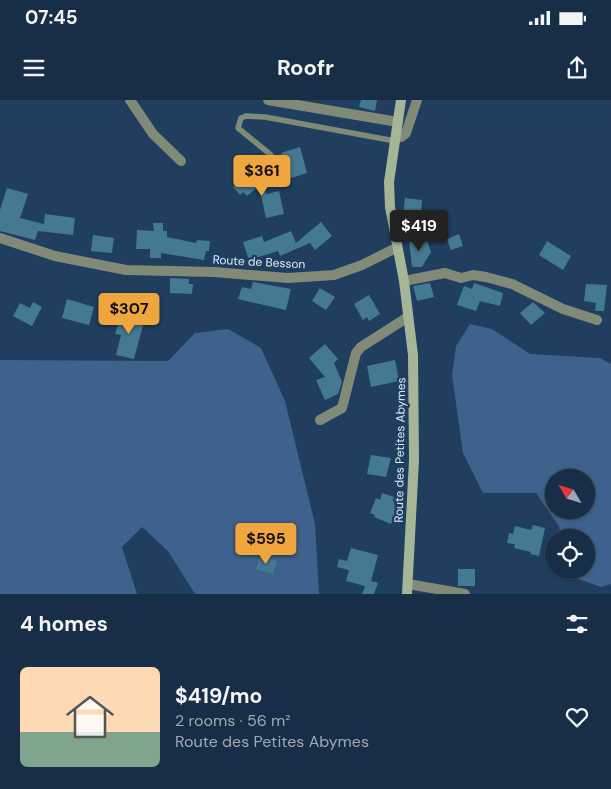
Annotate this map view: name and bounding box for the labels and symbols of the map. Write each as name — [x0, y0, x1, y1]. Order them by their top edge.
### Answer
pin: $361 — [232, 154, 292, 197]
pin: $419 — [389, 210, 449, 252]
street label: Route de Besson — [212, 252, 306, 272]
pin: $307 — [99, 292, 159, 335]
street label: Route des Petites Abymes — [391, 377, 409, 523]
north arrow — [545, 469, 595, 519]
pin: $595 — [236, 522, 296, 565]

